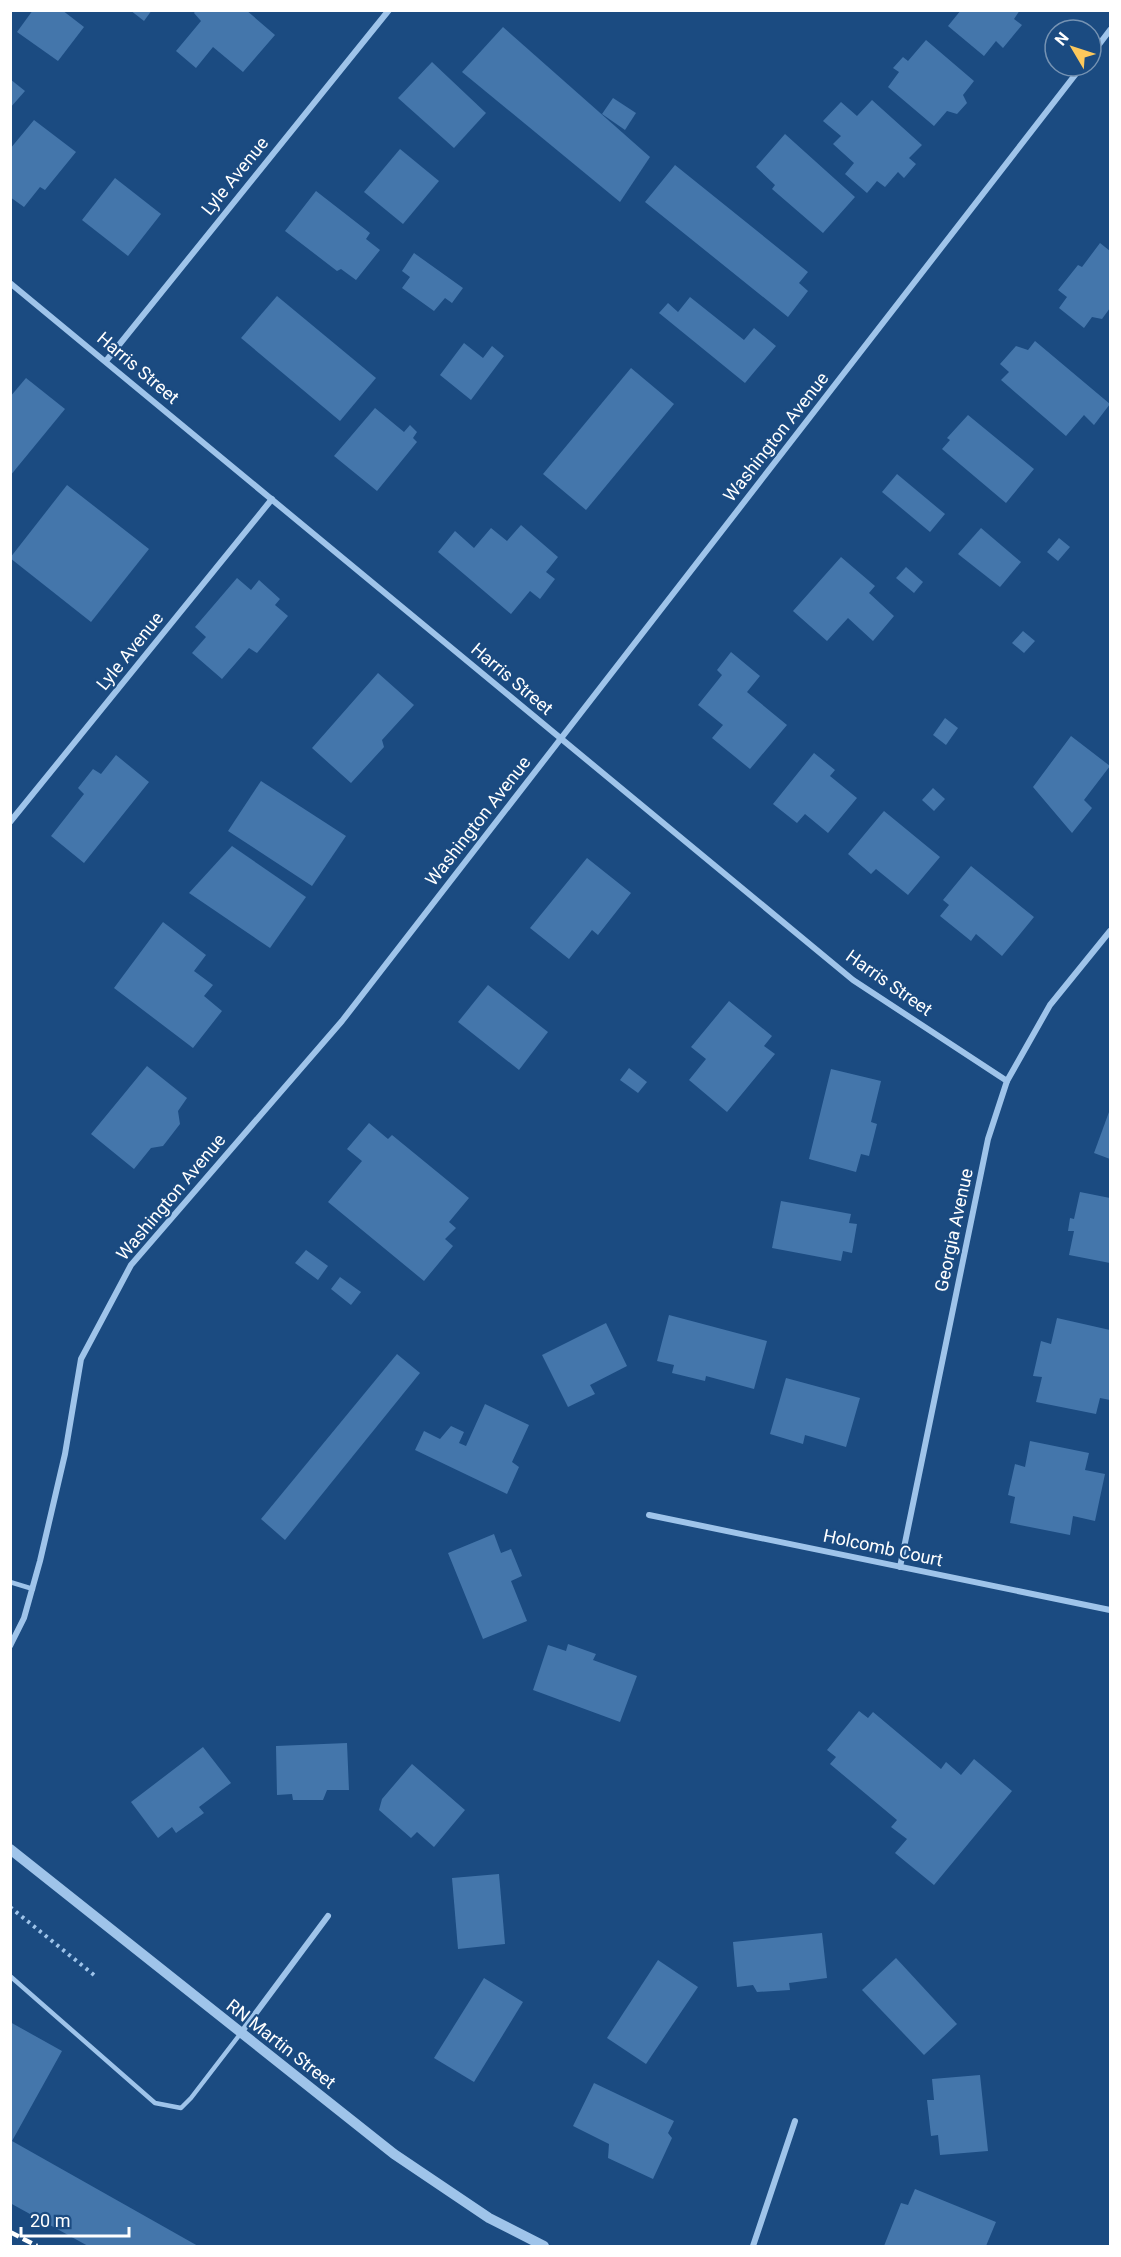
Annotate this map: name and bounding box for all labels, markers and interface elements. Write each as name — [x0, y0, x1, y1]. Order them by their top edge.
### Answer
north arrow — [1043, 18, 1103, 78]
text: N — [1051, 29, 1073, 49]
street label: Lyle Avenue — [197, 132, 272, 219]
street label: Harris Street — [93, 327, 184, 408]
street label: Washington Avenue — [719, 368, 833, 506]
street label: Lyle Avenue — [92, 607, 167, 694]
street label: Harris Street — [467, 638, 558, 719]
street label: Washington Avenue — [421, 752, 535, 890]
street label: Harris Street — [842, 945, 937, 1020]
street label: Washington Avenue — [112, 1129, 230, 1264]
street label: Georgia Avenue — [930, 1166, 977, 1294]
street label: Holcomb Court — [821, 1525, 945, 1570]
street label: RN Martin Street — [223, 1995, 340, 2093]
scale bar — [21, 2200, 129, 2238]
text: 20 m — [30, 2210, 70, 2231]

